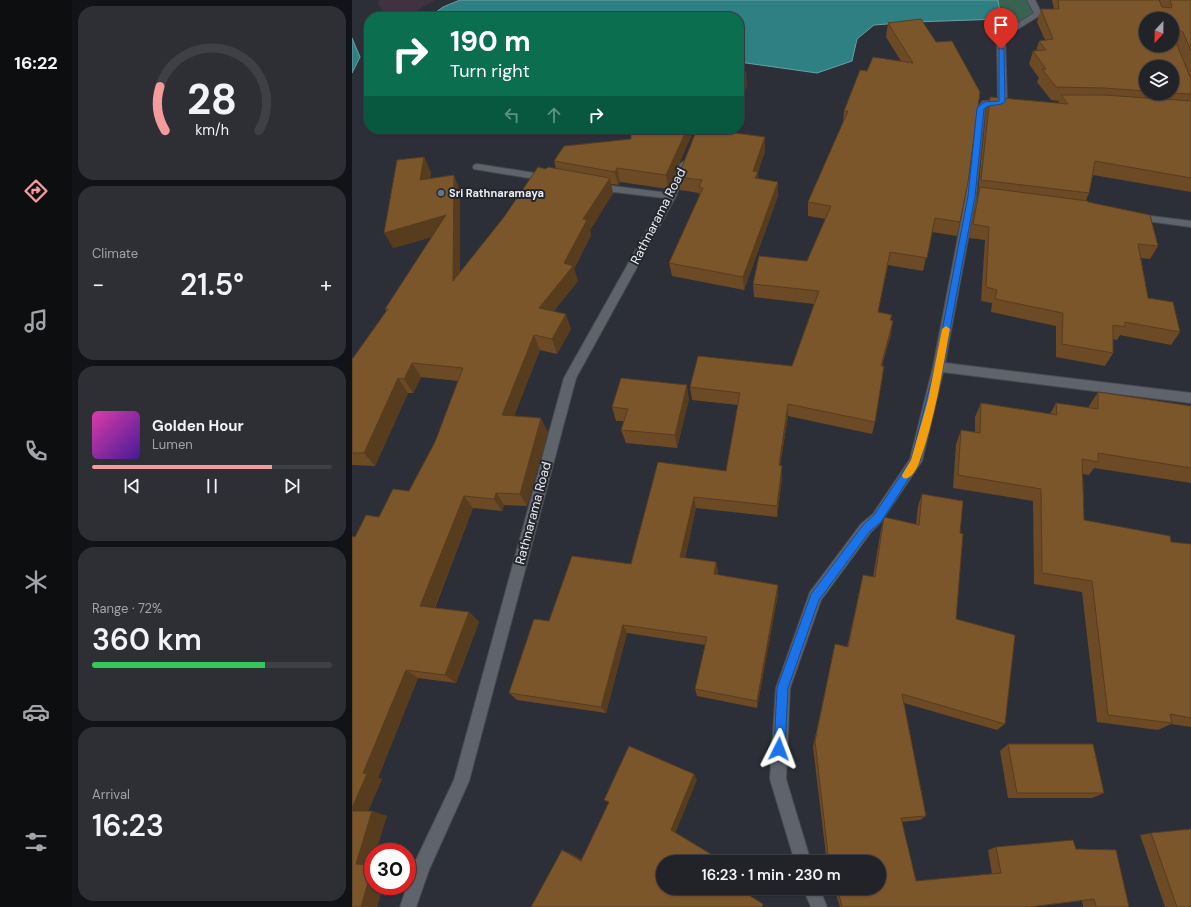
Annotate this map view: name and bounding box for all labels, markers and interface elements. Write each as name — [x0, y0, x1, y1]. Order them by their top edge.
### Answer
pin — [984, 8, 1018, 49]
north arrow — [1139, 12, 1179, 52]
map controls — [1139, 12, 1179, 100]
icon: arrive — [990, 14, 1012, 36]
text: 190 m — [450, 23, 531, 60]
icon: right — [384, 28, 436, 80]
text: 16:22 — [14, 51, 58, 75]
text: Turn right — [450, 59, 530, 83]
button: layers — [1139, 60, 1179, 100]
text: 28 — [187, 73, 237, 127]
icon: left — [501, 104, 523, 126]
icon: ahead — [543, 104, 565, 126]
icon: right — [585, 104, 607, 126]
text: km/h — [195, 121, 229, 139]
street label: Rathnarama Road — [626, 165, 690, 267]
icon: directions — [22, 177, 50, 205]
place label: Sri Rathnaramaya — [449, 186, 544, 200]
marker: Sri Rathnaramaya — [436, 188, 446, 198]
text: Climate — [92, 245, 138, 262]
text: 21.5° — [180, 265, 244, 304]
text: − — [92, 270, 104, 299]
text: + — [320, 270, 332, 299]
icon: music — [22, 307, 50, 335]
text: Golden Hour — [152, 416, 244, 436]
text: Lumen — [152, 436, 193, 453]
icon: phone — [22, 437, 50, 465]
street label: Rathnarama Road — [511, 460, 555, 566]
icon: previous — [121, 475, 143, 497]
icon: pause — [201, 475, 223, 497]
icon: next — [281, 475, 303, 497]
icon: climate — [22, 568, 50, 596]
text: Range · 72% — [92, 600, 162, 617]
text: 360 km — [92, 620, 202, 659]
icon: car — [22, 698, 50, 726]
position arrow — [758, 728, 800, 770]
text: Arrival — [92, 786, 130, 803]
text: 16:23 — [92, 806, 164, 845]
icon: filters — [22, 828, 50, 856]
speed limit sign: 30 — [364, 843, 416, 895]
text: 16:23 · 1 min · 230 m — [701, 865, 841, 885]

